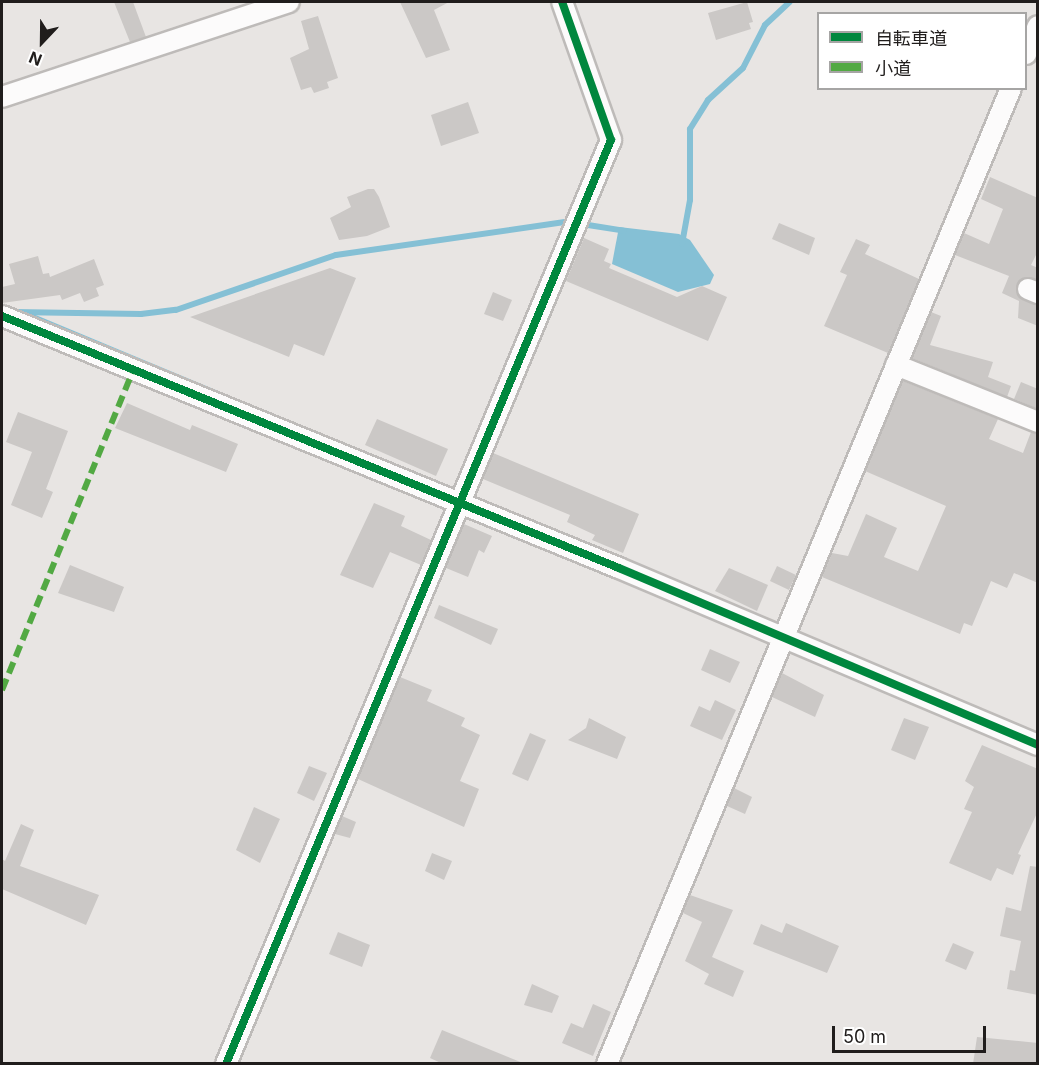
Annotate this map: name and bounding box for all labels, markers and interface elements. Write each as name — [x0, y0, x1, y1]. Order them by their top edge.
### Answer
north arrow — [12, 12, 72, 72]
legend — [817, 12, 1027, 90]
text: 自転車道 — [875, 28, 947, 49]
text: N — [26, 47, 45, 70]
text: 小道 — [875, 58, 911, 79]
scale bar — [835, 1014, 990, 1052]
text: 50 m — [843, 1026, 886, 1047]

